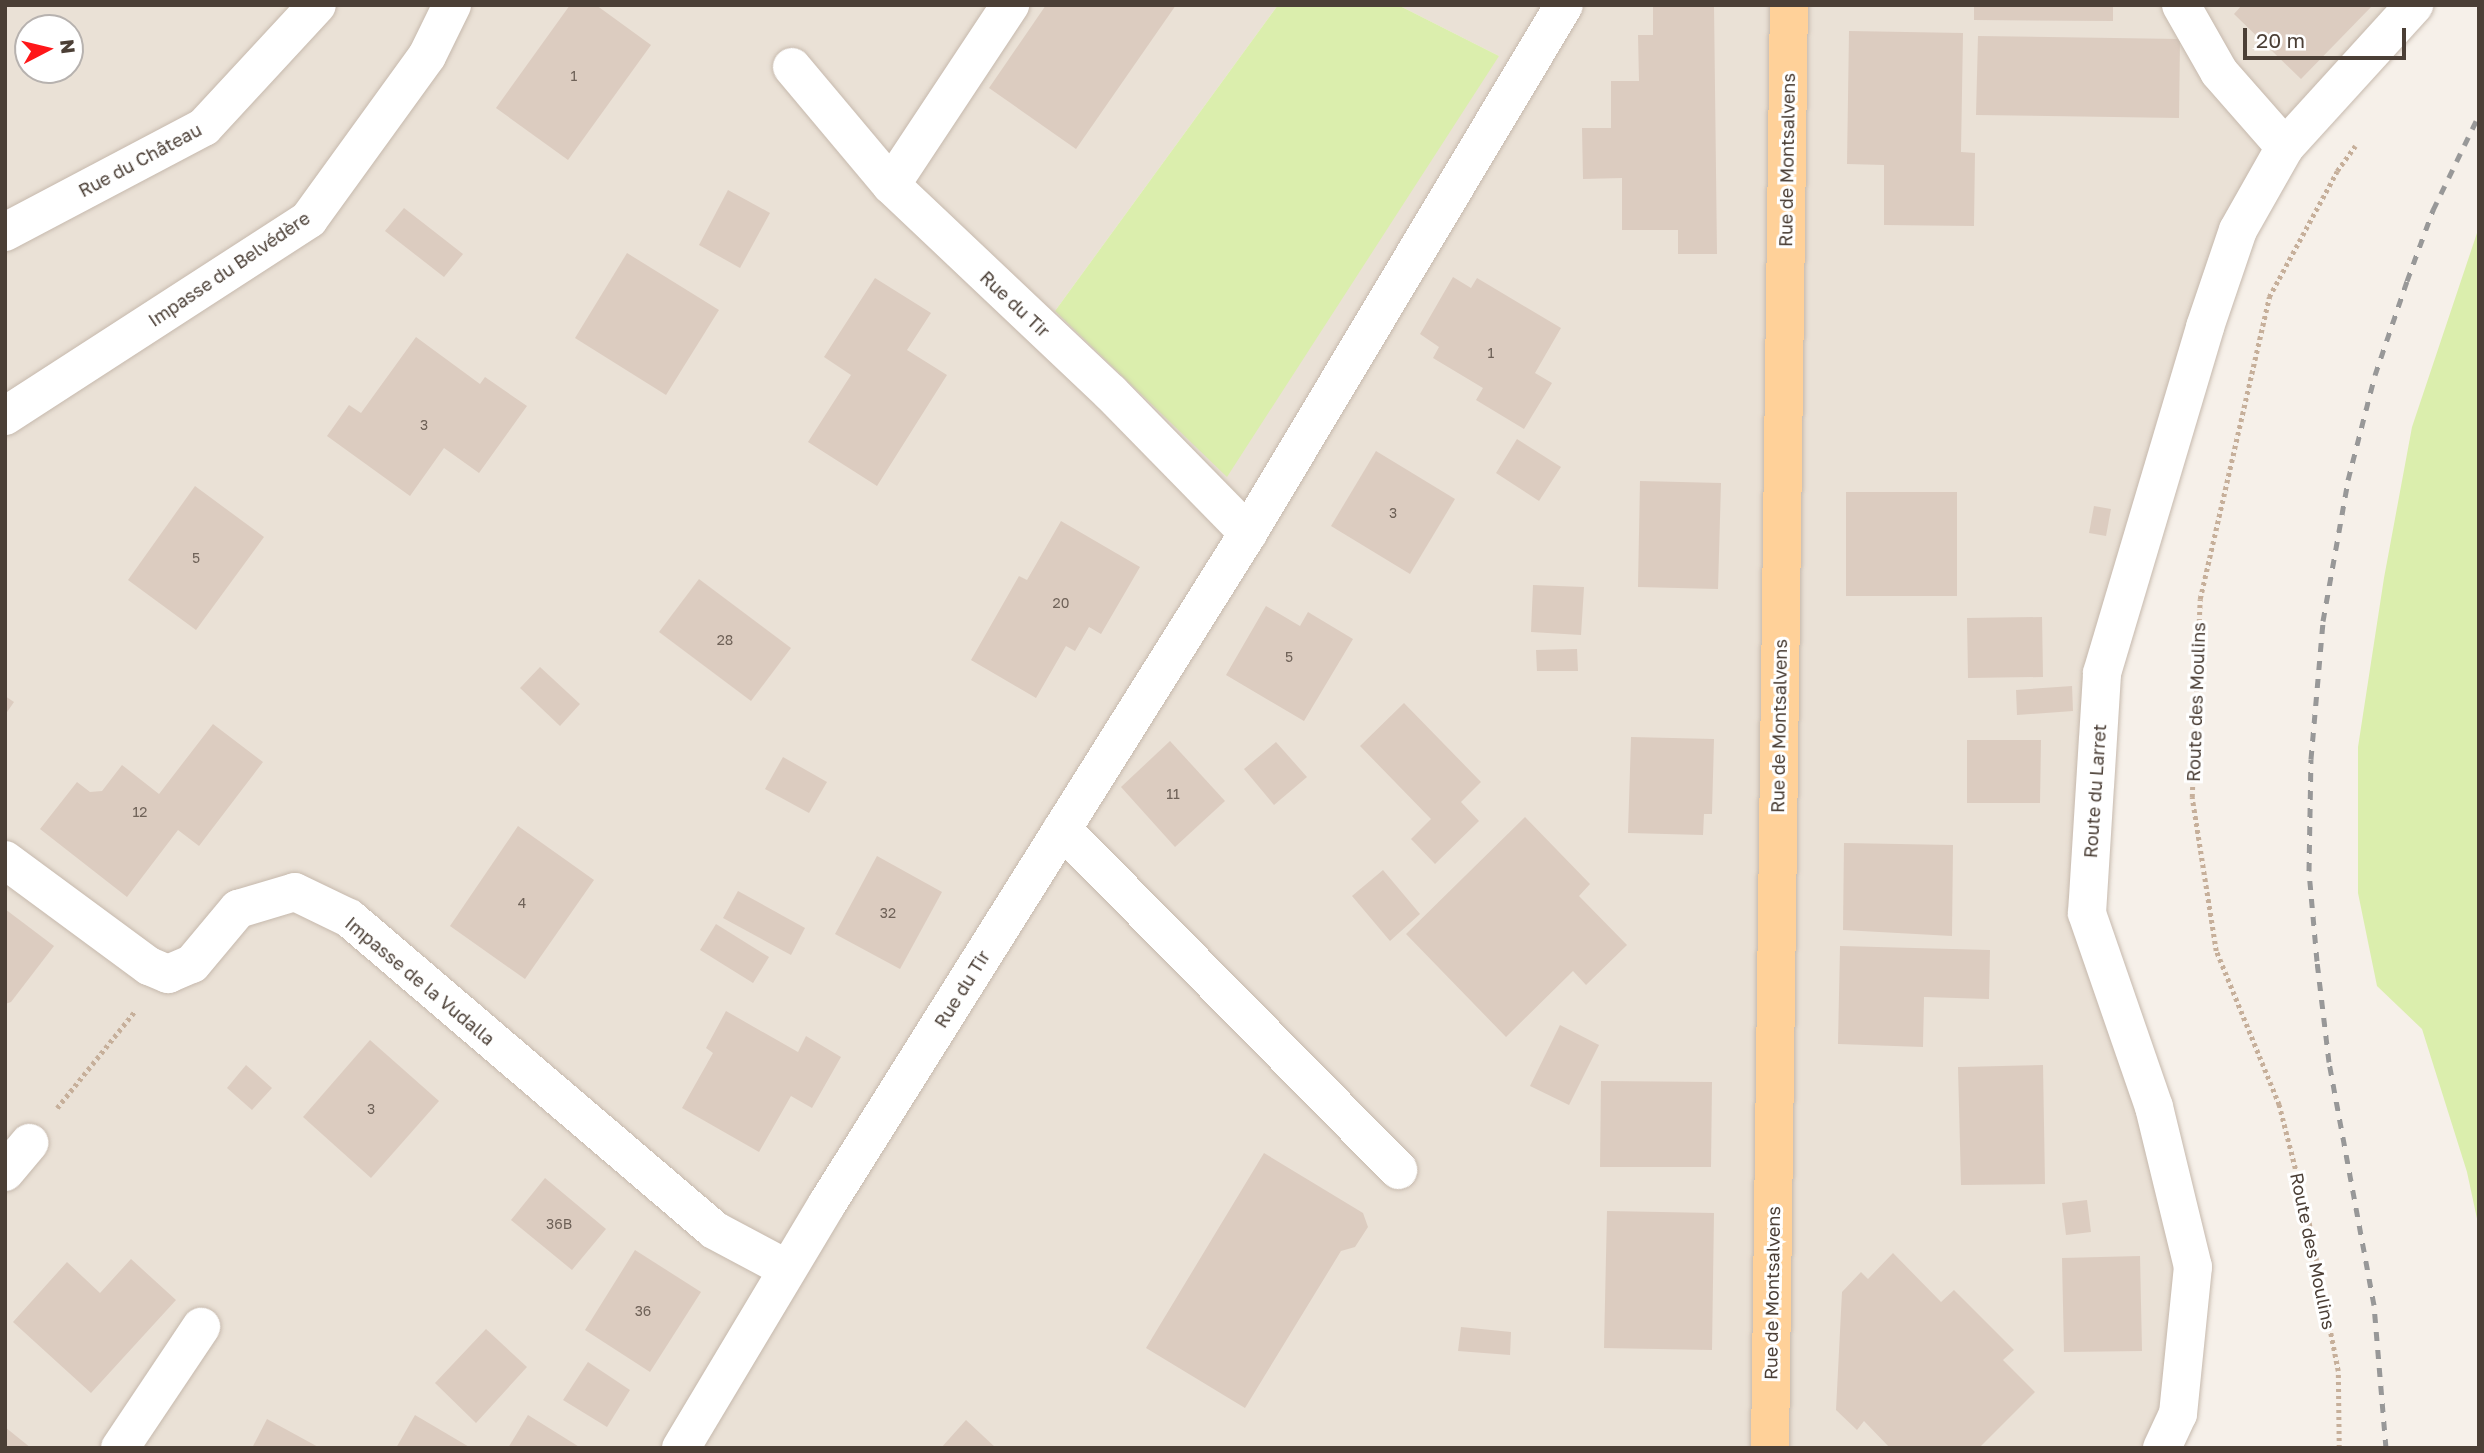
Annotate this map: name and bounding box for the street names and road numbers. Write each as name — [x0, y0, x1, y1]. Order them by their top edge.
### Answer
street label: Rue de Montsalvens — [1775, 73, 1799, 247]
street label: Rue du Château — [75, 119, 205, 201]
street label: Impasse du Belvédère — [144, 207, 314, 331]
street label: Rue du Tir — [976, 266, 1054, 342]
street label: Route des Moulins — [2182, 622, 2210, 782]
street label: Rue de Montsalvens — [1767, 639, 1791, 813]
street label: Route du Larret — [2080, 723, 2110, 859]
street label: Impasse de la Vudalla — [341, 912, 499, 1050]
street label: Rue du Tir — [930, 946, 994, 1032]
street label: Route des Moulins — [2286, 1171, 2340, 1331]
street label: Rue de Montsalvens — [1760, 1206, 1784, 1380]

